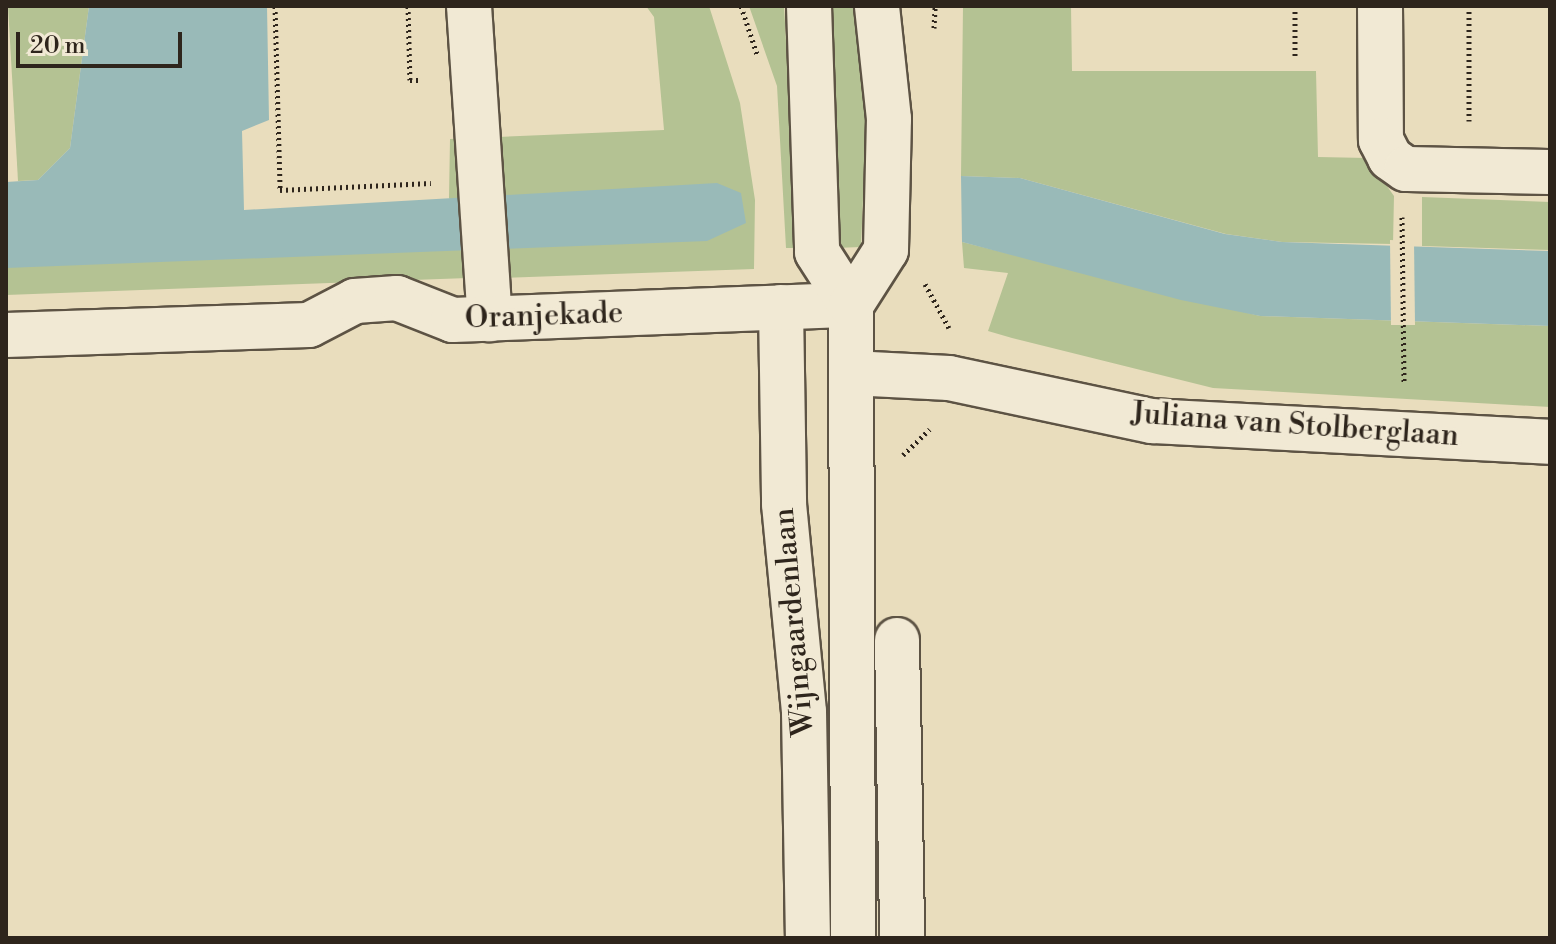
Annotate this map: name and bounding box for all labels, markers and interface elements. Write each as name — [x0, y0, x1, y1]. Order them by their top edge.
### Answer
scale bar — [20, 16, 186, 66]
text: 20 m — [30, 31, 86, 61]
street label: Oranjekade — [464, 295, 624, 337]
street label: Juliana van Stolberglaan — [1130, 396, 1460, 454]
street label: Wijngaardenlaan — [766, 506, 822, 738]

